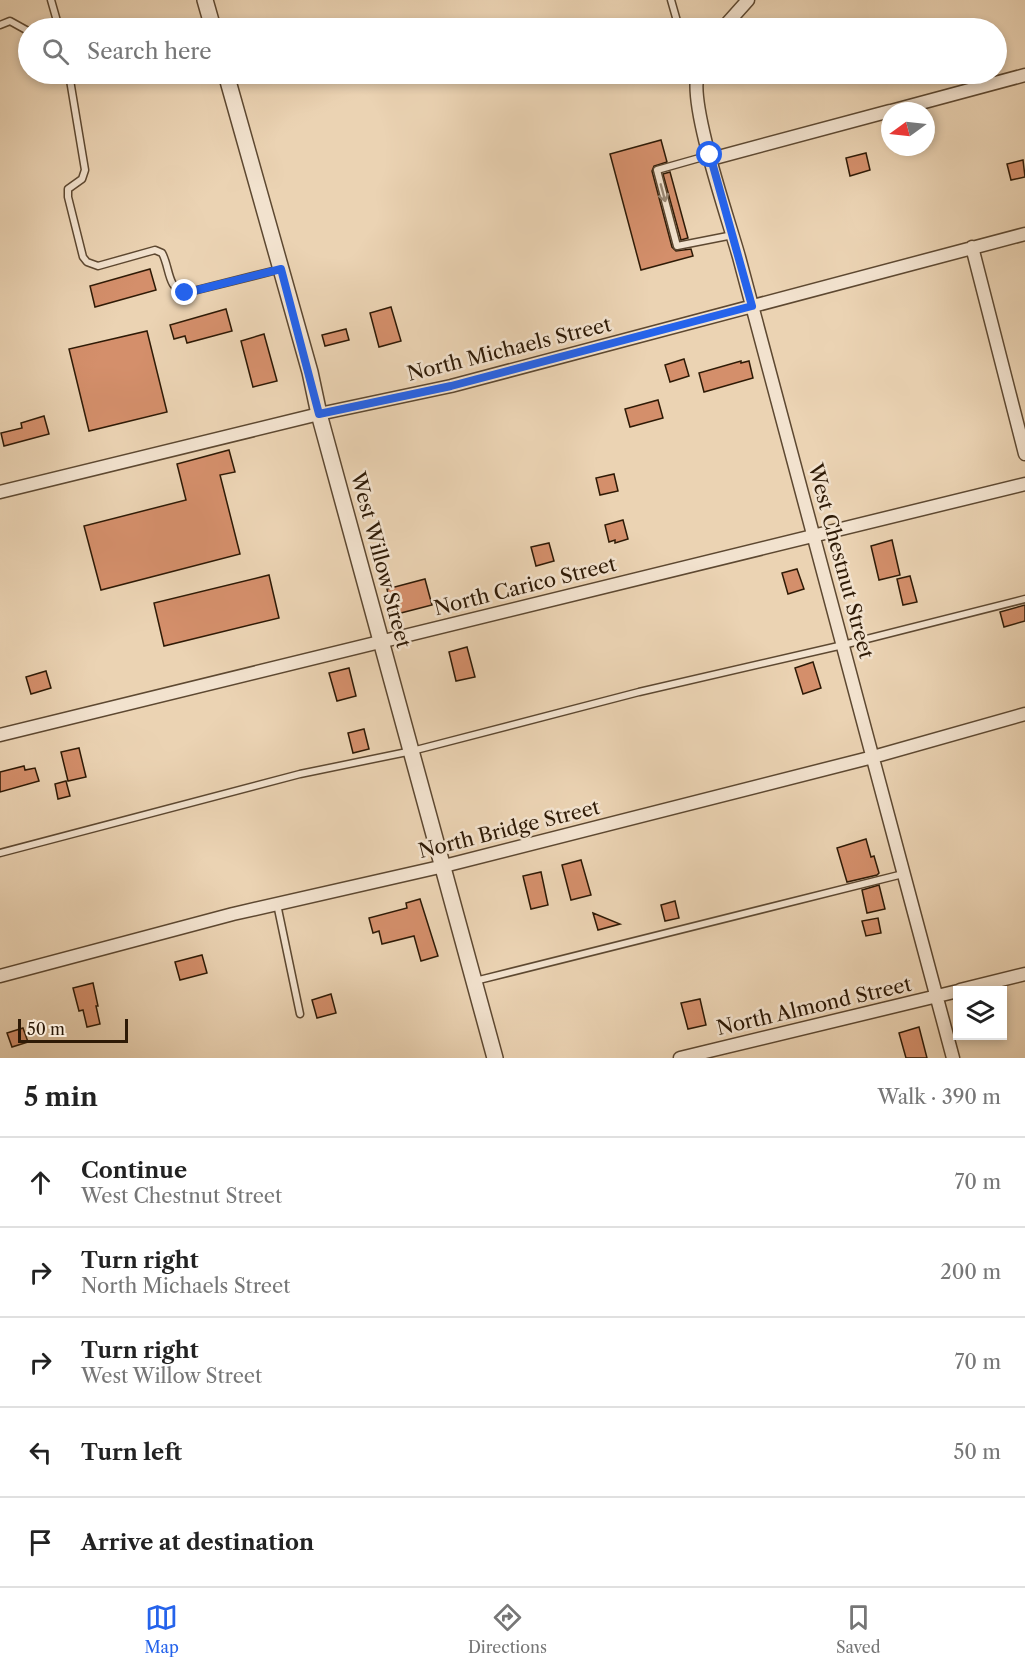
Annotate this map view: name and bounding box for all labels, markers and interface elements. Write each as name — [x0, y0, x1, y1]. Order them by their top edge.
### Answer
search box — [18, 18, 1007, 84]
icon: search — [39, 35, 72, 68]
text: Search here — [87, 38, 212, 65]
north arrow — [881, 102, 935, 156]
route start — [696, 141, 722, 167]
one-way arrow — [657, 183, 669, 202]
route end — [171, 279, 197, 305]
street label: North Michaels Street — [405, 312, 613, 386]
street label: West Chestnut Street — [803, 460, 879, 661]
street label: West Willow Street — [346, 468, 416, 651]
street label: North Carico Street — [431, 552, 619, 620]
street label: North Bridge Street — [416, 795, 602, 863]
street label: North Almond Street — [714, 972, 914, 1040]
map controls — [953, 986, 1007, 1040]
button: layers — [953, 986, 1007, 1040]
scale bar — [18, 1016, 128, 1044]
text: 50 m — [27, 1019, 65, 1039]
text: 5 min — [24, 1081, 98, 1113]
text: Walk · 390 m — [878, 1085, 1001, 1109]
text: Continue — [81, 1157, 187, 1184]
icon: ahead — [24, 1166, 57, 1199]
text: 70 m — [955, 1170, 1001, 1194]
text: West Chestnut Street — [81, 1184, 282, 1208]
text: Turn right — [81, 1247, 199, 1274]
icon: right — [24, 1256, 57, 1289]
text: 200 m — [940, 1260, 1001, 1284]
text: North Michaels Street — [81, 1274, 290, 1298]
text: Turn right — [81, 1337, 199, 1364]
icon: right — [24, 1346, 57, 1379]
text: 70 m — [955, 1350, 1001, 1374]
text: West Willow Street — [81, 1364, 262, 1388]
icon: left — [24, 1436, 57, 1469]
text: Turn left — [81, 1439, 182, 1466]
text: 50 m — [954, 1440, 1001, 1464]
icon: arrive — [24, 1526, 57, 1559]
text: Arrive at destination — [81, 1529, 314, 1556]
tab: Map — [145, 1601, 179, 1657]
tab: Directions — [468, 1601, 547, 1657]
tab: Saved — [836, 1601, 880, 1657]

